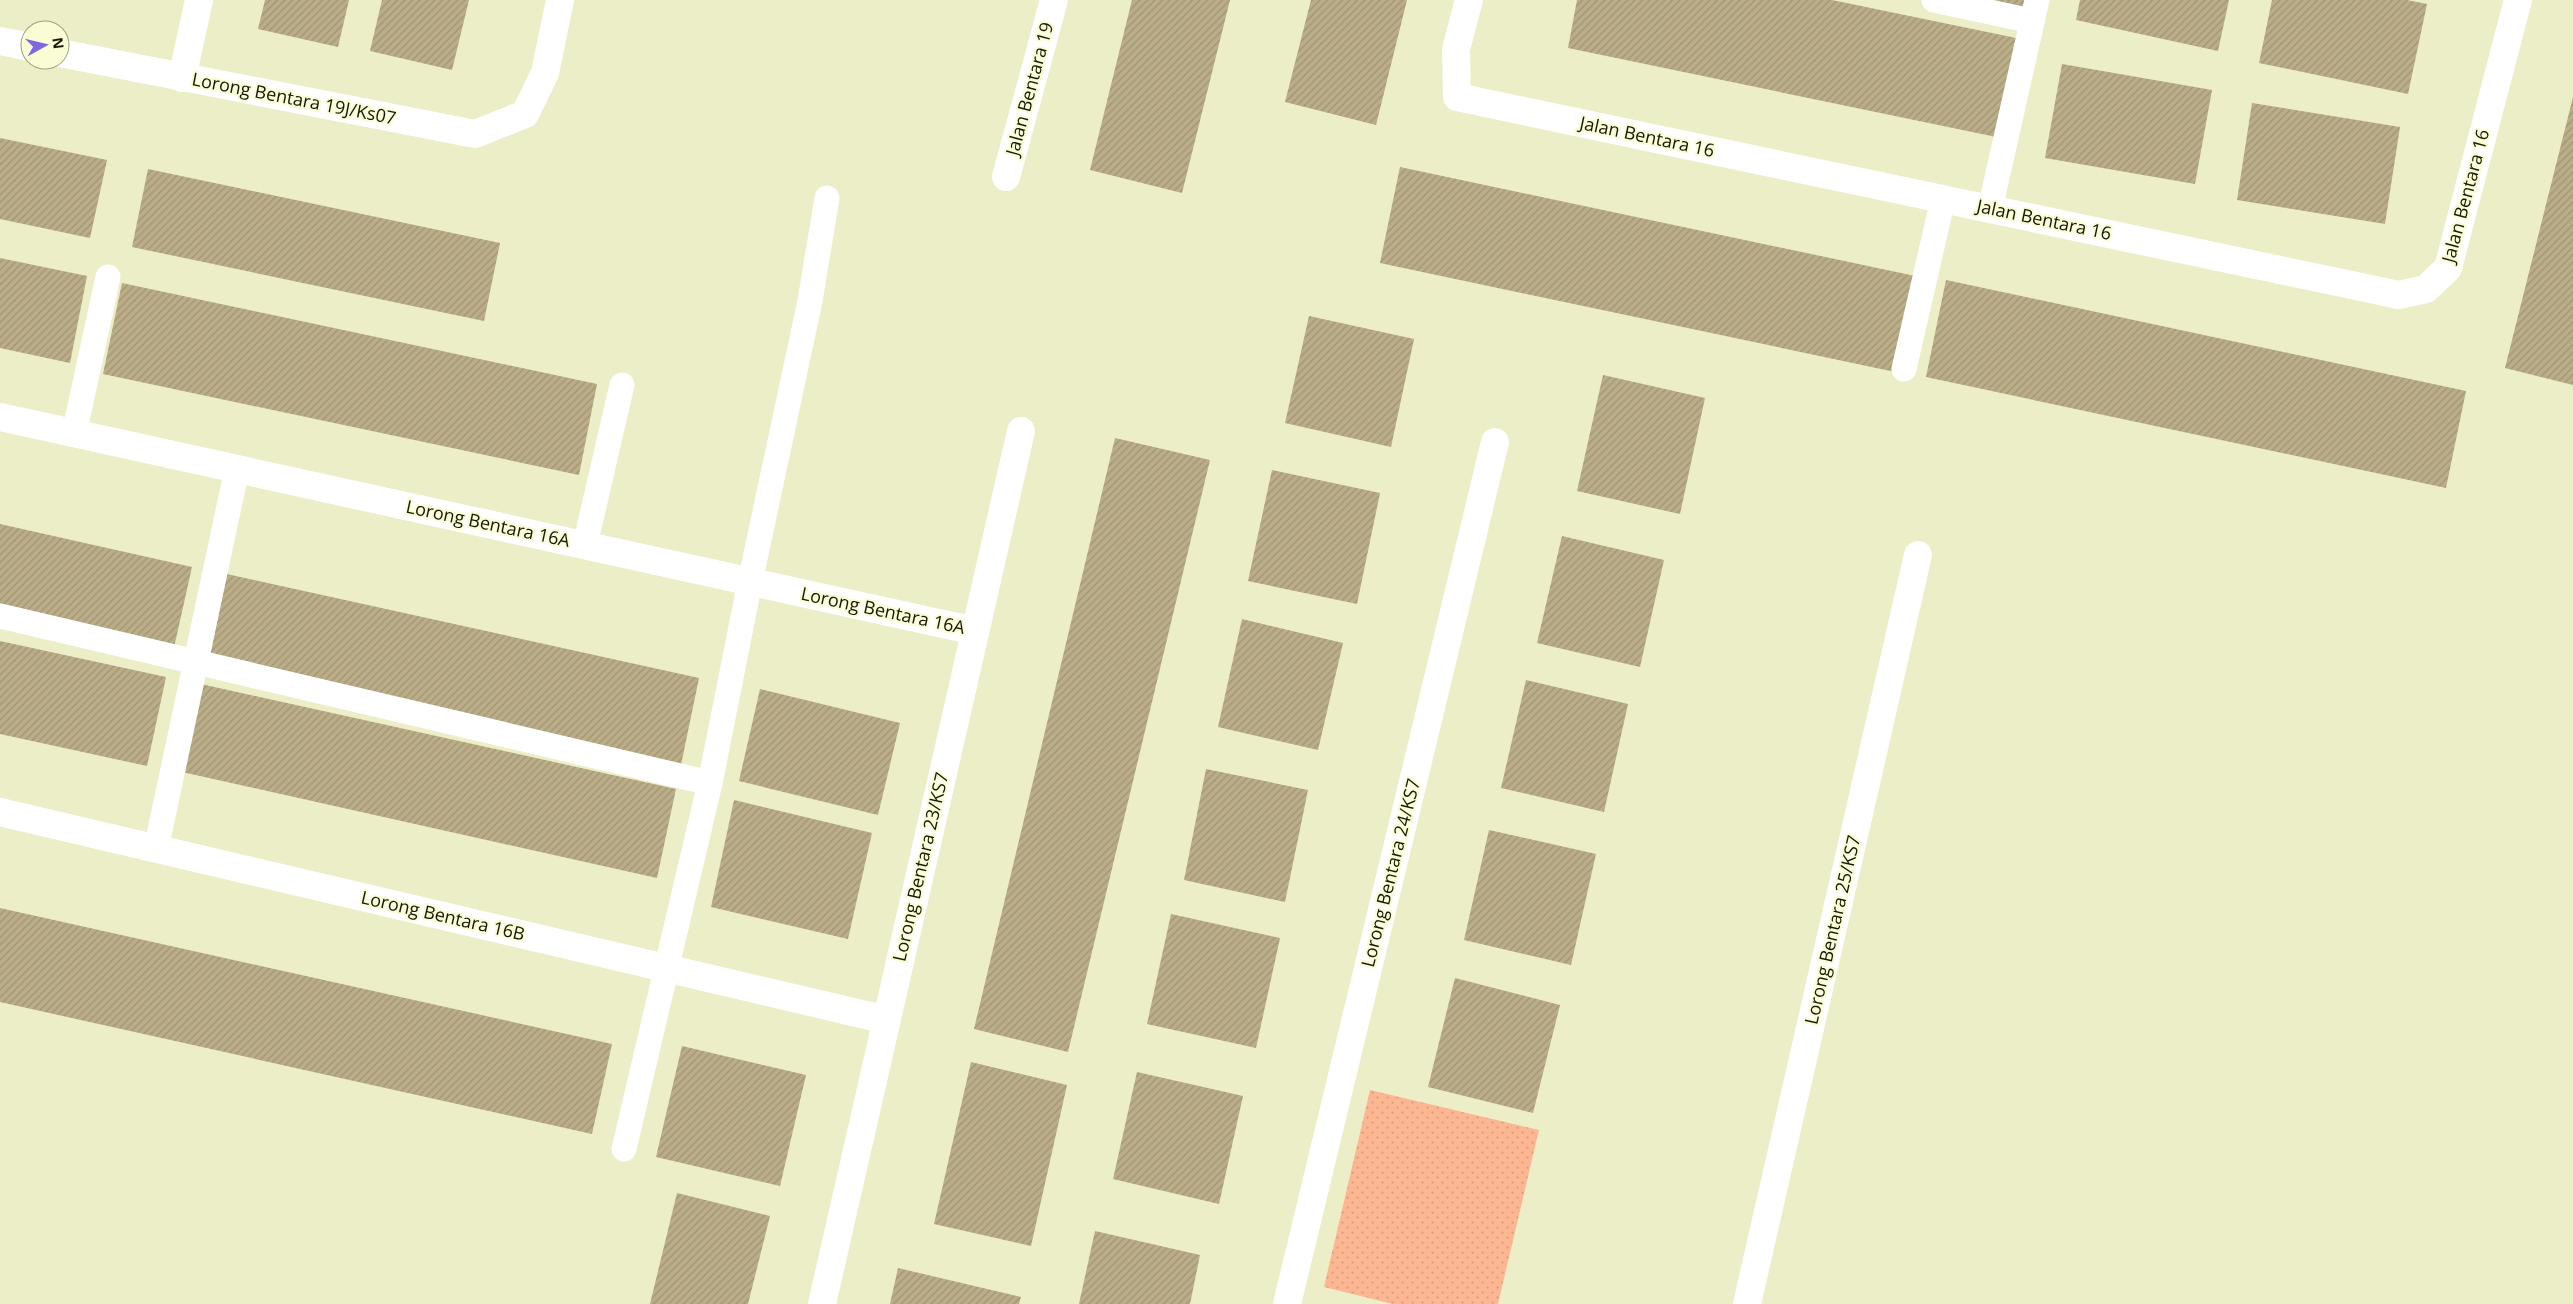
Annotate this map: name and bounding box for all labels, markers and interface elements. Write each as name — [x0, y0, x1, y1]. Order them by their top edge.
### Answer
north arrow — [20, 20, 70, 70]
street label: Jalan Bentara 19 — [999, 20, 1058, 160]
text: N — [48, 36, 69, 50]
street label: Lorong Bentara 19J/Ks07 — [190, 66, 398, 130]
street label: Jalan Bentara 16 — [1576, 110, 1717, 162]
street label: Jalan Bentara 16 — [2435, 127, 2494, 267]
street label: Jalan Bentara 16 — [1973, 193, 2114, 245]
street label: Lorong Bentara 16A — [404, 494, 573, 552]
street label: Lorong Bentara 16A — [799, 581, 968, 639]
street label: Lorong Bentara 23/KS7 — [887, 770, 953, 964]
street label: Lorong Bentara 24/KS7 — [1355, 776, 1425, 970]
street label: Lorong Bentara 25/KS7 — [1799, 833, 1865, 1027]
street label: Lorong Bentara 16B — [359, 885, 527, 946]

